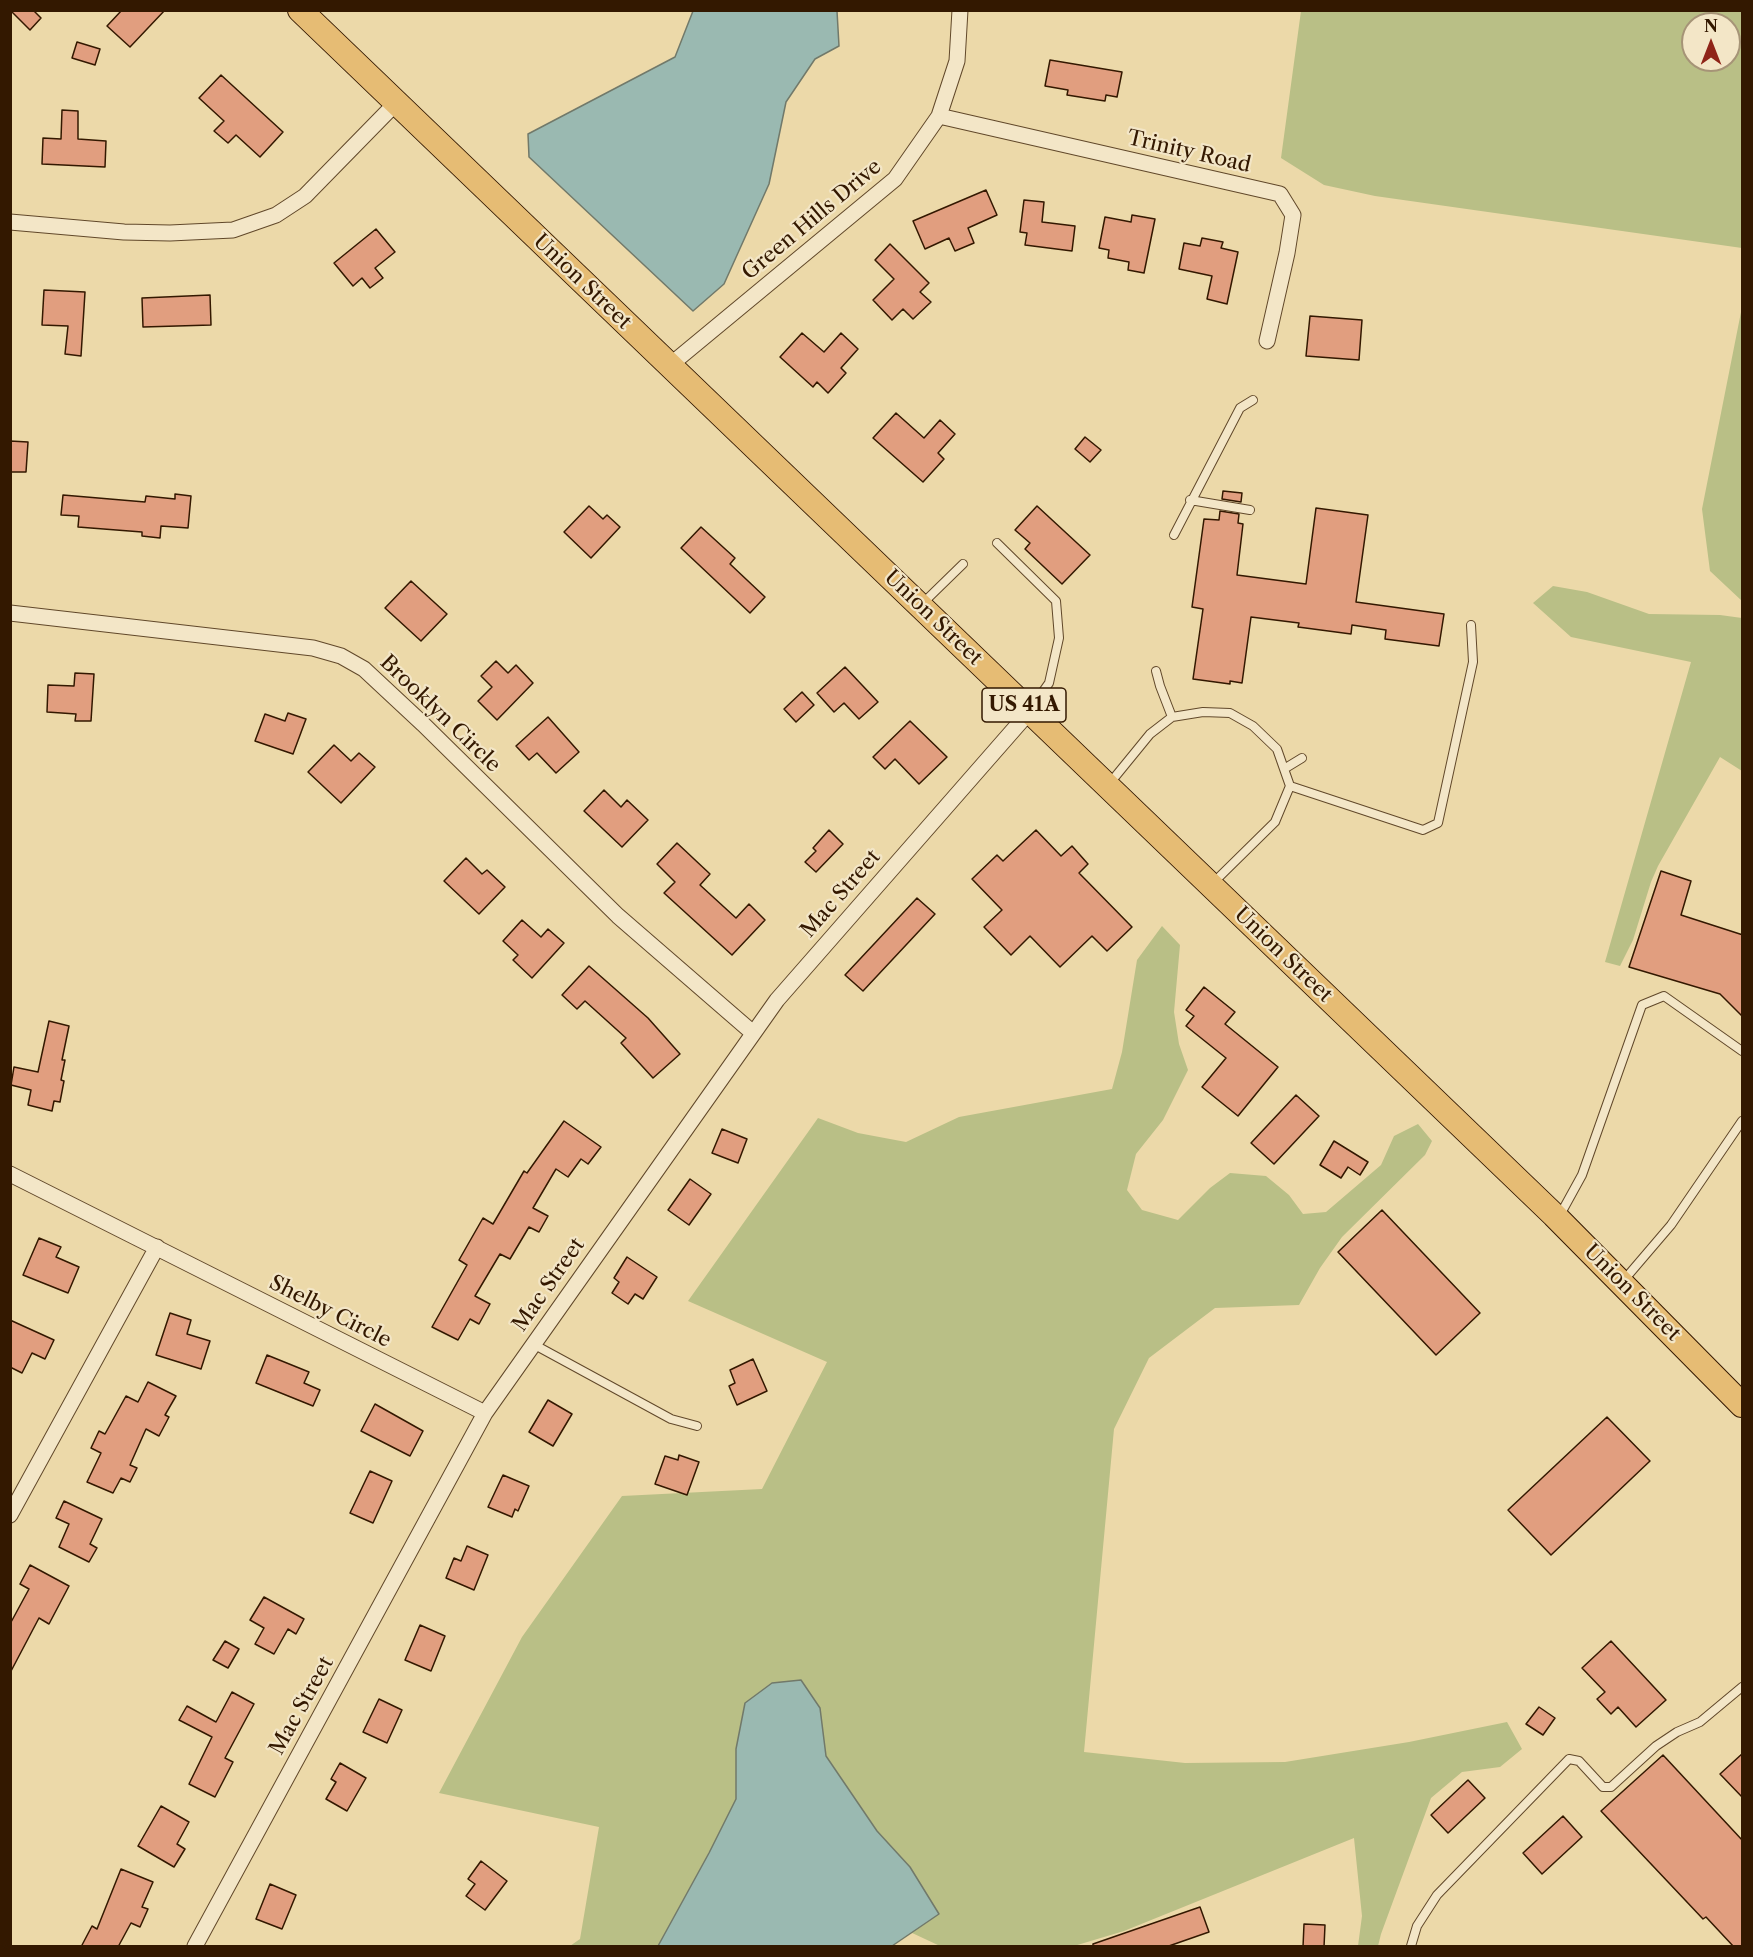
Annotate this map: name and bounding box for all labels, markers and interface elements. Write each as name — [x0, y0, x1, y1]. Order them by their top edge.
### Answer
north arrow — [1681, 12, 1741, 72]
text: N — [1704, 16, 1718, 36]
street label: Trinity Road — [1125, 126, 1253, 178]
street label: Green Hills Drive — [737, 154, 887, 286]
street label: Union Street — [528, 229, 636, 335]
street label: Union Street — [879, 565, 987, 671]
street label: Brooklyn Circle — [375, 650, 505, 778]
road number: US 41A — [982, 688, 1066, 722]
street label: Mac Street — [796, 845, 886, 943]
street label: Union Street — [1229, 902, 1337, 1008]
street label: Mac Street — [508, 1233, 590, 1337]
street label: Union Street — [1578, 1239, 1686, 1347]
street label: Shelby Circle — [265, 1270, 395, 1354]
street label: Mac Street — [265, 1653, 339, 1759]

